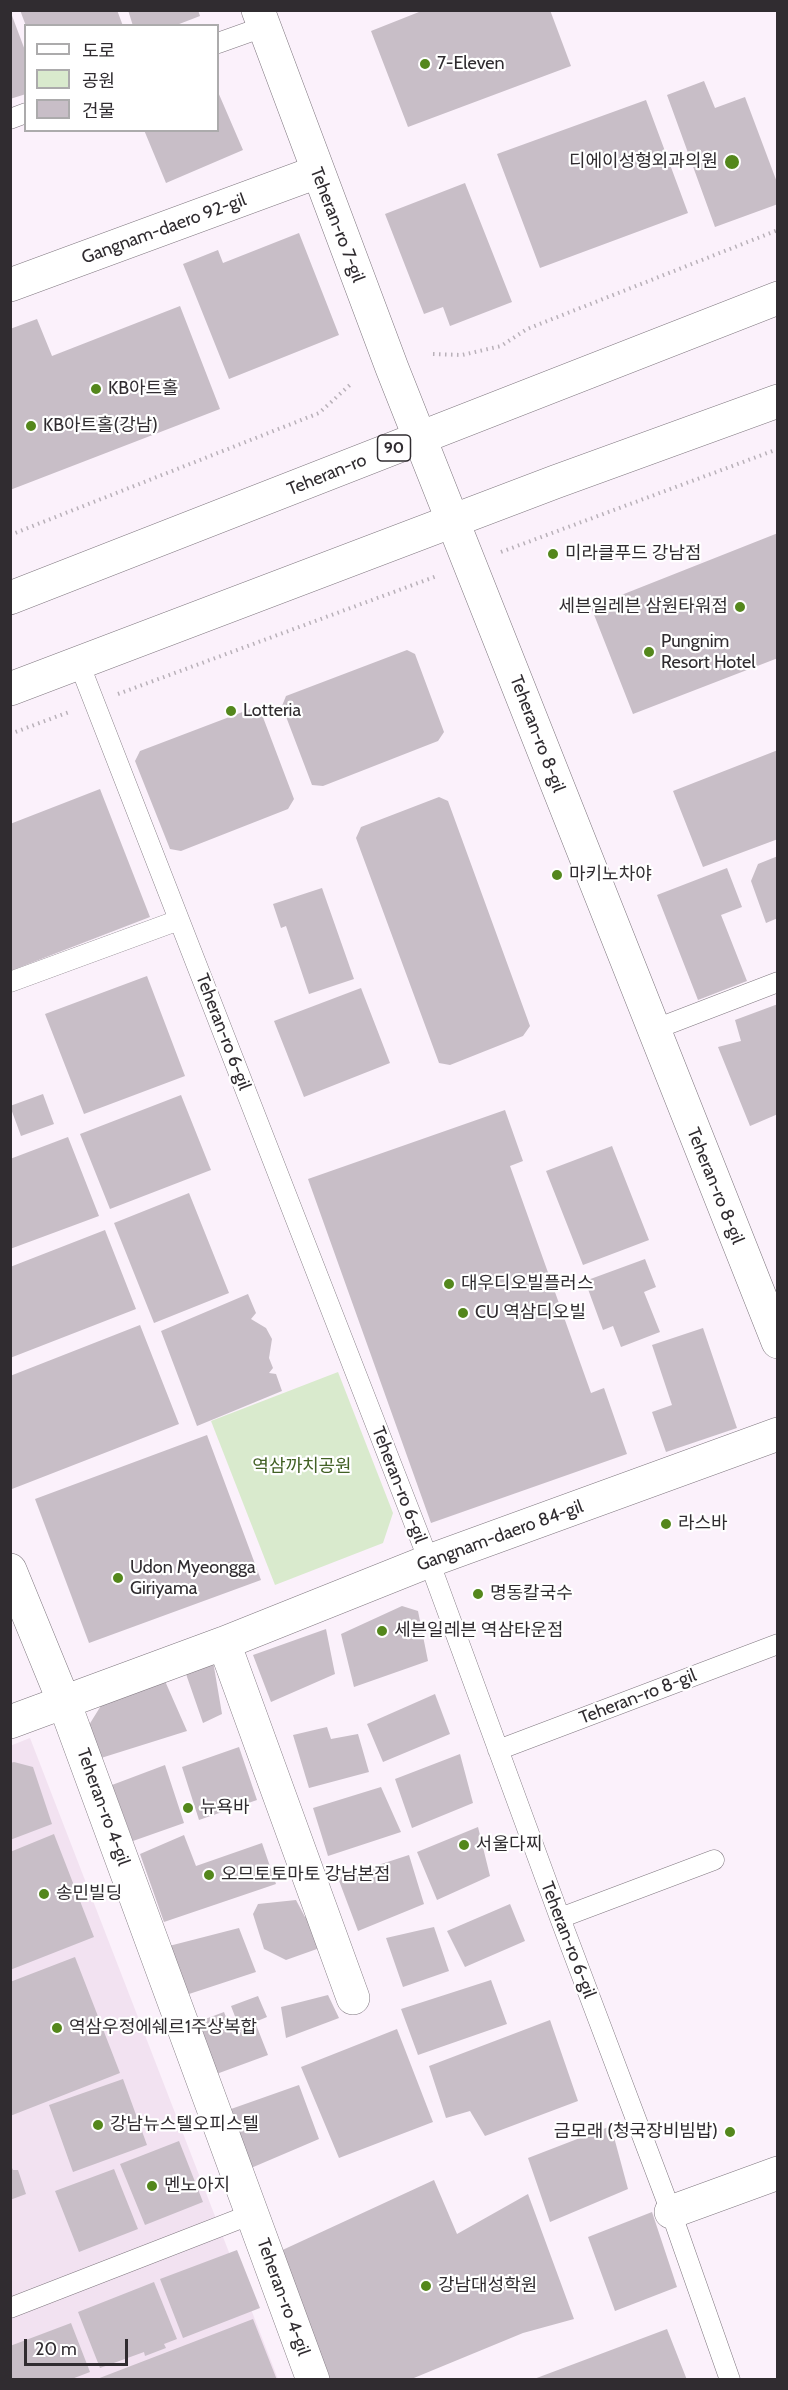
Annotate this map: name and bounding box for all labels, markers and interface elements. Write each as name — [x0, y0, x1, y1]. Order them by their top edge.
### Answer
legend — [24, 24, 219, 132]
text: 도로 — [82, 40, 115, 62]
place label: 7-Eleven — [437, 53, 505, 75]
marker: 7-Eleven — [418, 57, 432, 71]
text: 공원 — [82, 70, 115, 92]
text: 건물 — [82, 100, 115, 122]
place label: 디에이성형외과의원 — [569, 151, 718, 173]
marker: 디에이성형외과의원 — [723, 153, 741, 171]
street label: Teheran-ro 7-gil — [305, 164, 369, 286]
street label: Gangnam-daero 92-gil — [79, 189, 249, 269]
place label: KB아트홀 — [108, 378, 179, 400]
marker: KB아트홀 — [89, 382, 103, 396]
place label: KB아트홀(강남) — [43, 415, 158, 437]
marker: KB아트홀(강남) — [24, 419, 38, 433]
road number: 90 — [378, 435, 410, 461]
street label: Teheran-ro — [284, 449, 370, 501]
place label: 미라클푸드 강남점 — [565, 543, 702, 565]
marker: 미라클푸드 강남점 — [546, 547, 560, 561]
place label: 세븐일레븐 삼원타워점 — [558, 596, 728, 618]
marker: 세븐일레븐 삼원타워점 — [733, 600, 747, 614]
place label: Pungnim Resort Hotel — [661, 631, 756, 674]
marker: Pungnim Resort Hotel — [642, 645, 656, 659]
street label: Teheran-ro 8-gil — [505, 672, 569, 796]
place label: Lotteria — [243, 700, 301, 722]
marker: Lotteria — [224, 704, 238, 718]
place label: 마키노차야 — [569, 864, 652, 886]
marker: 마키노차야 — [550, 868, 564, 882]
street label: Teheran-ro 6-gil — [191, 971, 255, 1093]
street label: Teheran-ro 8-gil — [682, 1125, 748, 1247]
place label: 대우디오빌플러스 — [461, 1273, 593, 1295]
marker: 대우디오빌플러스 — [442, 1277, 456, 1291]
place label: CU 역삼디오빌 — [475, 1302, 586, 1324]
marker: CU 역삼디오빌 — [456, 1306, 470, 1320]
street label: Teheran-ro 6-gil — [367, 1424, 431, 1546]
park label: 역삼까치공원 — [252, 1456, 352, 1478]
street label: Gangnam-daero 84-gil — [414, 1496, 586, 1576]
place label: 라스바 — [678, 1513, 728, 1535]
marker: 라스바 — [659, 1517, 673, 1531]
place label: Udon Myeongga Giriyama — [130, 1557, 256, 1600]
marker: Udon Myeongga Giriyama — [111, 1571, 125, 1585]
place label: 명동칼국수 — [490, 1583, 573, 1605]
marker: 명동칼국수 — [471, 1587, 485, 1601]
place label: 세븐일레븐 역삼타운점 — [394, 1620, 564, 1642]
marker: 세븐일레븐 역삼타운점 — [375, 1624, 389, 1638]
street label: Teheran-ro 8-gil — [576, 1665, 700, 1729]
street label: Teheran-ro 4-gil — [72, 1745, 134, 1869]
place label: 뉴욕바 — [200, 1797, 250, 1819]
marker: 뉴욕바 — [181, 1801, 195, 1815]
place label: 서울다찌 — [476, 1834, 542, 1856]
marker: 서울다찌 — [457, 1838, 471, 1852]
place label: 오므토토마토 강남본점 — [221, 1864, 391, 1886]
marker: 오므토토마토 강남본점 — [202, 1868, 216, 1882]
street label: Teheran-ro 6-gil — [536, 1879, 600, 2001]
place label: 송민빌딩 — [56, 1883, 122, 1905]
marker: 송민빌딩 — [37, 1887, 51, 1901]
place label: 역삼우정에쉐르1주상복합 — [69, 2017, 257, 2039]
marker: 역삼우정에쉐르1주상복합 — [50, 2021, 64, 2035]
place label: 강남뉴스텔오피스텔 — [110, 2114, 259, 2136]
marker: 강남뉴스텔오피스텔 — [91, 2118, 105, 2132]
place label: 금모래 (청국장비빔밥) — [554, 2121, 718, 2143]
marker: 금모래 (청국장비빔밥) — [723, 2125, 737, 2139]
place label: 멘노아지 — [164, 2175, 230, 2197]
marker: 멘노아지 — [145, 2179, 159, 2193]
street label: Teheran-ro 4-gil — [252, 2235, 314, 2359]
place label: 강남대성학원 — [438, 2275, 537, 2297]
marker: 강남대성학원 — [419, 2279, 433, 2293]
scale bar — [27, 2327, 130, 2365]
text: 20 m — [35, 2338, 77, 2360]

